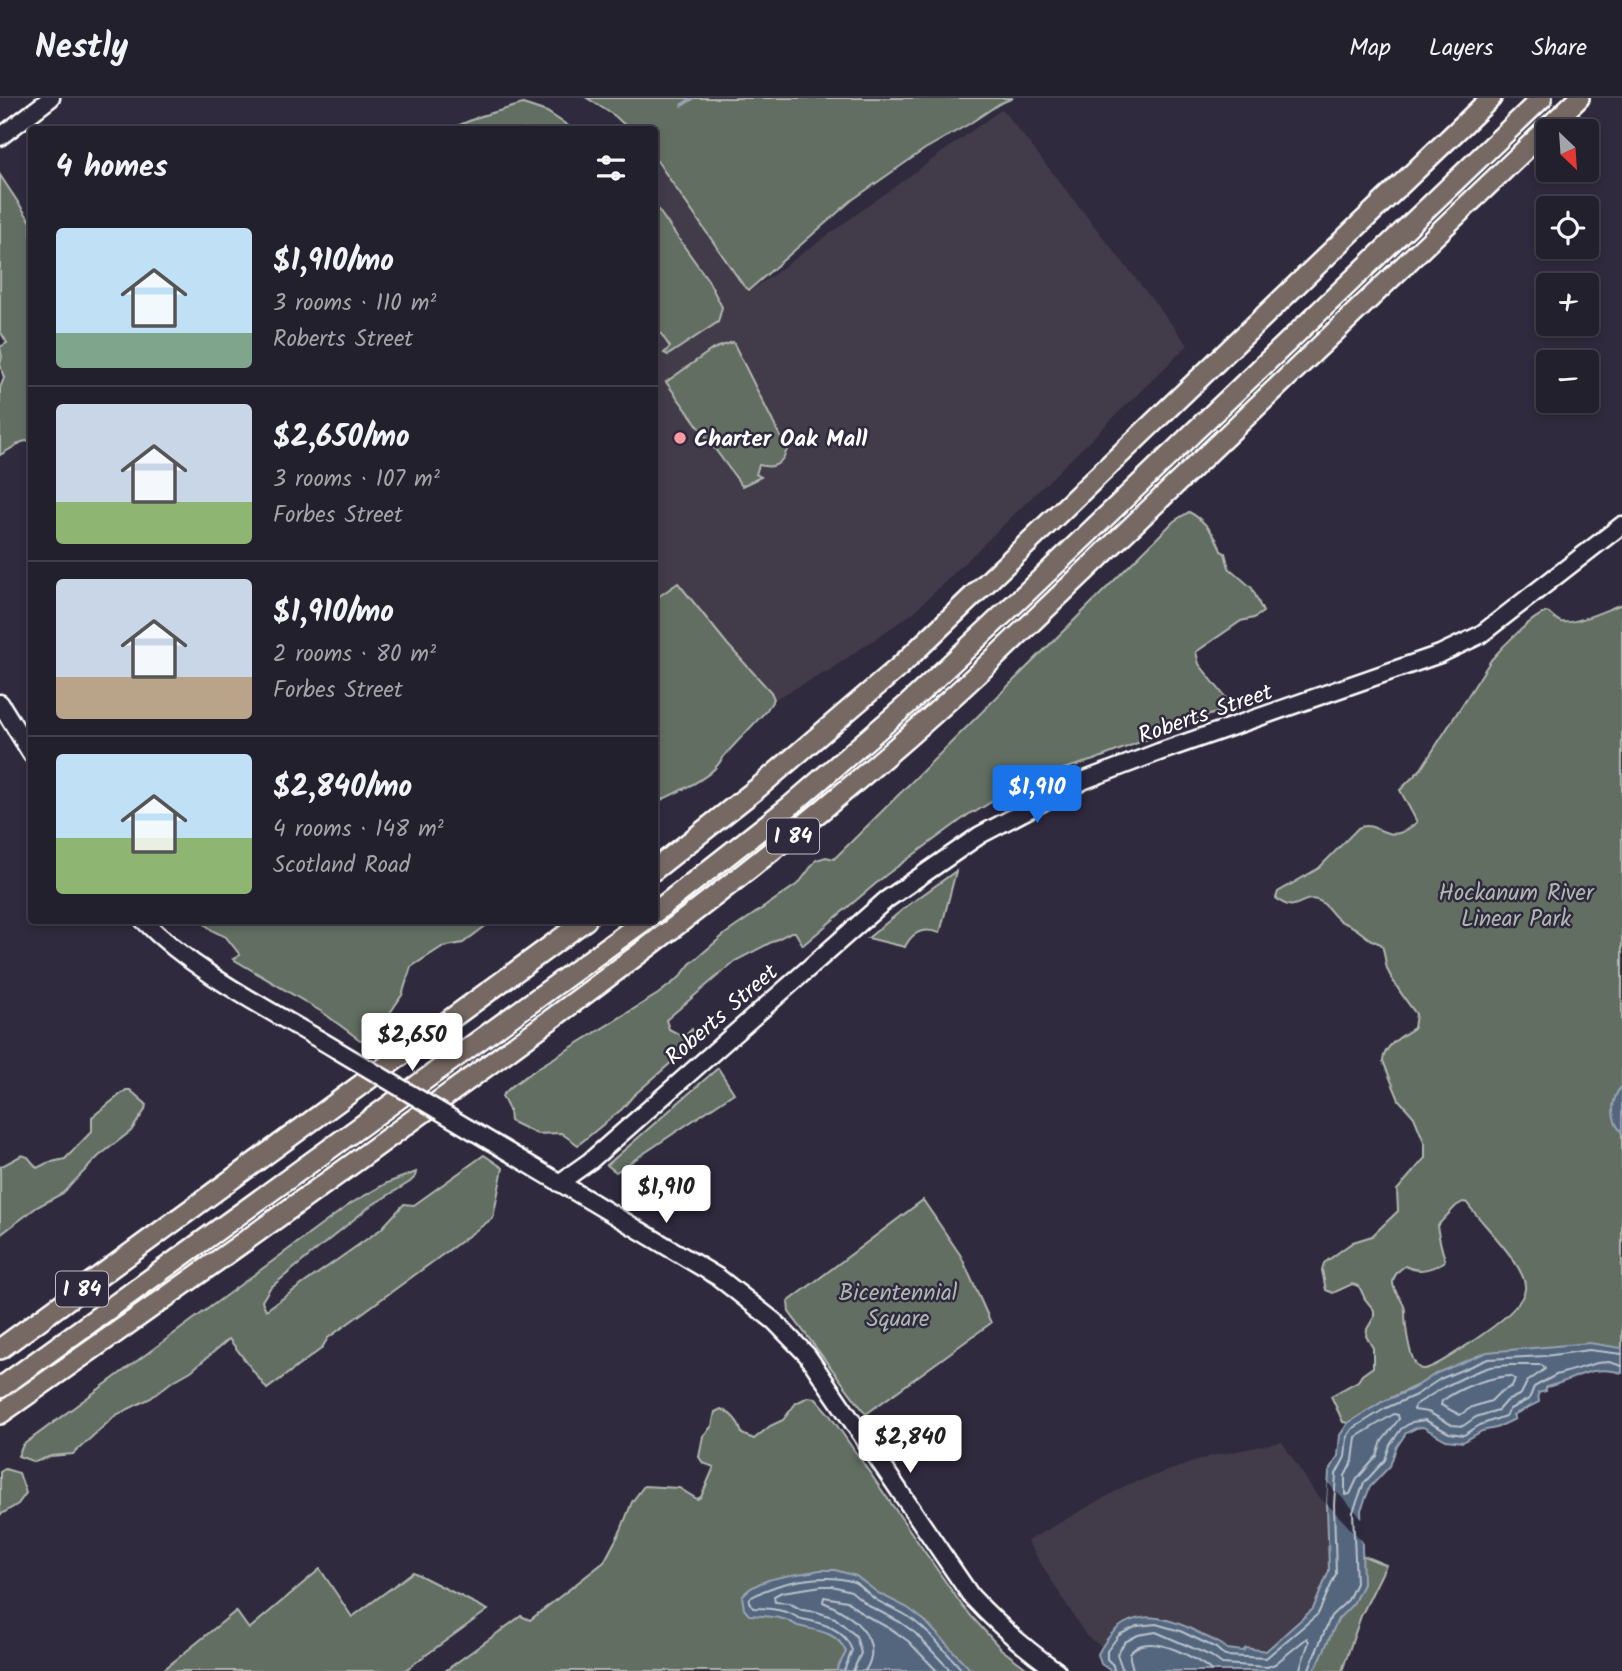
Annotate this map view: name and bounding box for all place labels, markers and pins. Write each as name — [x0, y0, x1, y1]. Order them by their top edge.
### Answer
place label: Charter Oak Mall — [694, 422, 868, 458]
marker: Charter Oak Mall — [672, 430, 688, 446]
pin: $1,910 — [980, 766, 1094, 825]
pin: $2,650 — [355, 1014, 469, 1073]
pin: $1,910 — [609, 1166, 723, 1225]
pin: $2,840 — [853, 1416, 967, 1475]

